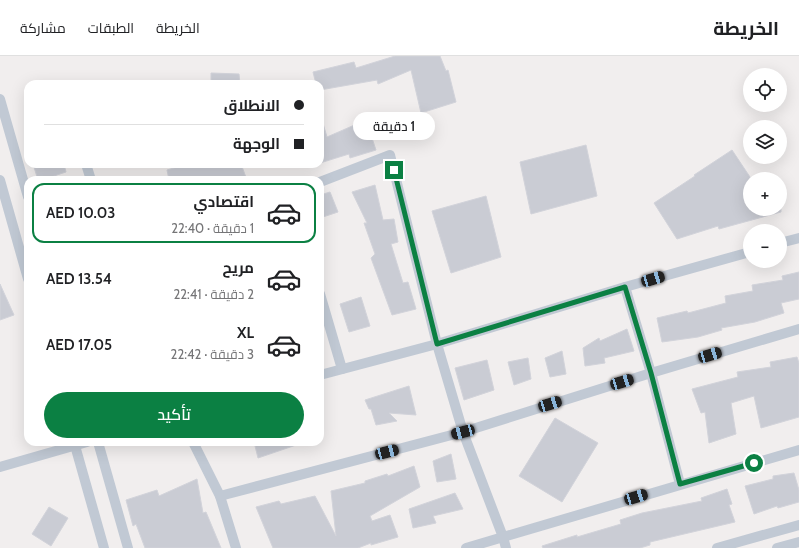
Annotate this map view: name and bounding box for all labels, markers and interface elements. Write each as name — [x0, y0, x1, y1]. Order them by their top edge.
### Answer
text: الخريطة — [713, 17, 779, 40]
text: مشاركة — [20, 19, 66, 37]
text: الطبقات — [88, 19, 134, 37]
text: الخريطة — [156, 19, 200, 37]
map controls — [743, 68, 787, 268]
button: locate — [743, 68, 787, 112]
text: الانطلاق — [224, 97, 280, 115]
callout: 1 دقيقة — [353, 112, 435, 140]
text: 1 دقيقة — [373, 118, 415, 134]
button: layers — [743, 120, 787, 164]
text: الوجهة — [233, 135, 280, 153]
route end — [385, 161, 403, 179]
button: + — [743, 172, 787, 216]
text: اقتصادي — [194, 193, 254, 211]
icon: car — [266, 195, 302, 231]
text: AED 10.03 — [46, 204, 115, 222]
text: 1 دقيقة · 22:40 — [171, 220, 254, 236]
button: − — [743, 224, 787, 268]
text: مريح — [222, 259, 254, 277]
icon: car — [266, 261, 302, 297]
text: AED 13.54 — [46, 270, 112, 288]
car — [640, 270, 666, 288]
text: 2 دقيقة · 22:41 — [173, 286, 254, 302]
text: XL — [237, 324, 254, 342]
icon: car — [266, 327, 302, 363]
text: AED 17.05 — [46, 336, 112, 354]
text: 3 دقيقة · 22:42 — [171, 346, 254, 362]
car — [697, 346, 723, 364]
car — [609, 373, 635, 391]
button: تأكيد — [44, 392, 304, 438]
car — [537, 395, 563, 413]
car — [450, 423, 476, 441]
car — [374, 443, 400, 461]
route start — [745, 454, 763, 472]
car — [623, 488, 649, 506]

